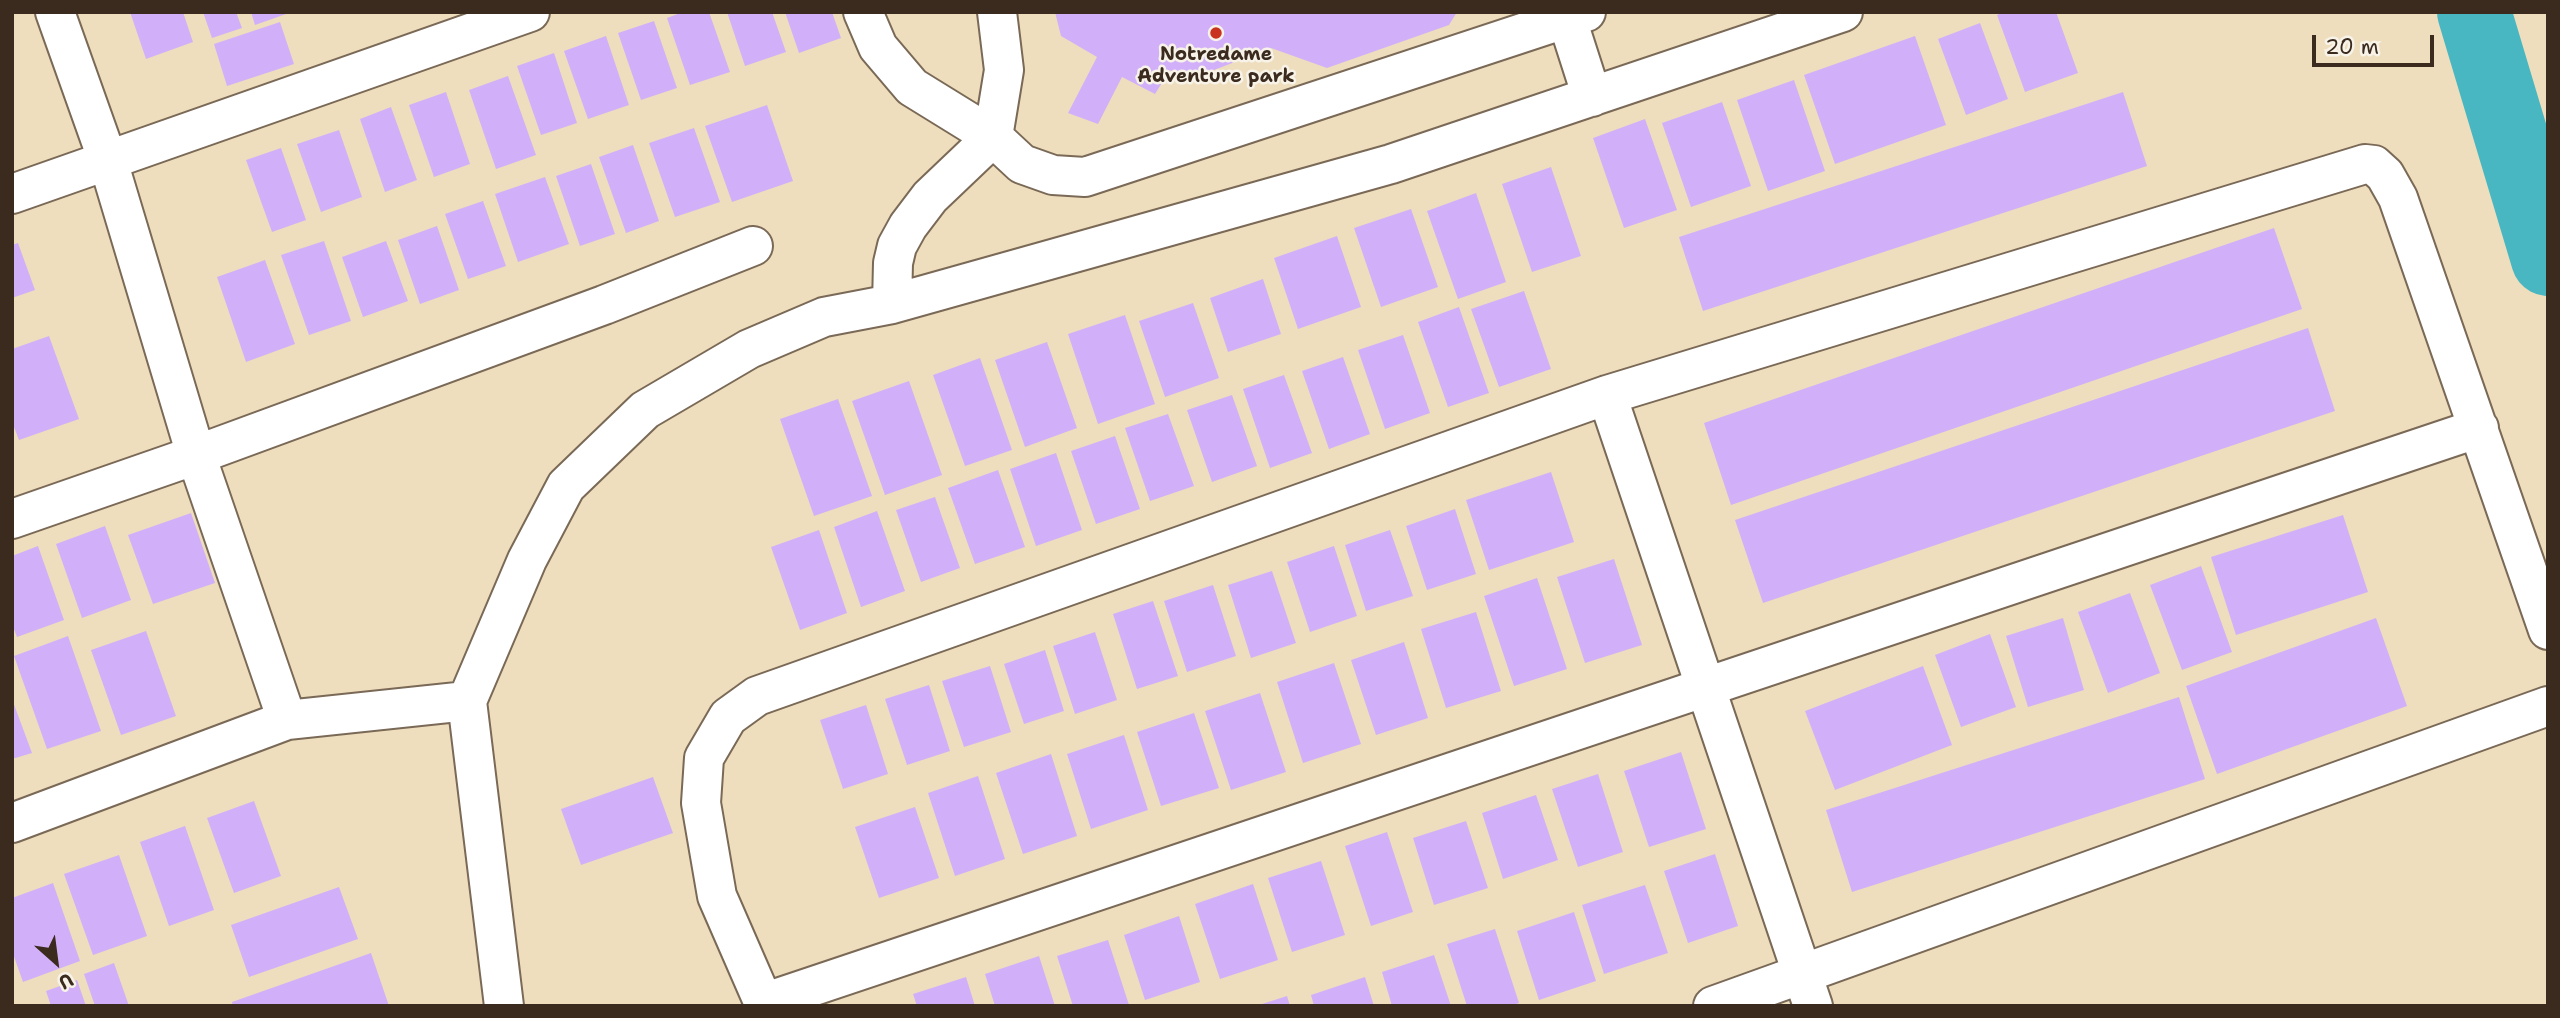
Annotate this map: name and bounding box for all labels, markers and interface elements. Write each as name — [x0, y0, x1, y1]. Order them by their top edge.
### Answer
scale bar — [2315, 21, 2438, 65]
marker: Notredame Adventure park — [1208, 25, 1224, 41]
text: 20 m — [2325, 33, 2379, 61]
place label: Notredame Adventure park — [1137, 44, 1295, 88]
north arrow — [21, 927, 91, 997]
text: U — [54, 967, 78, 995]

